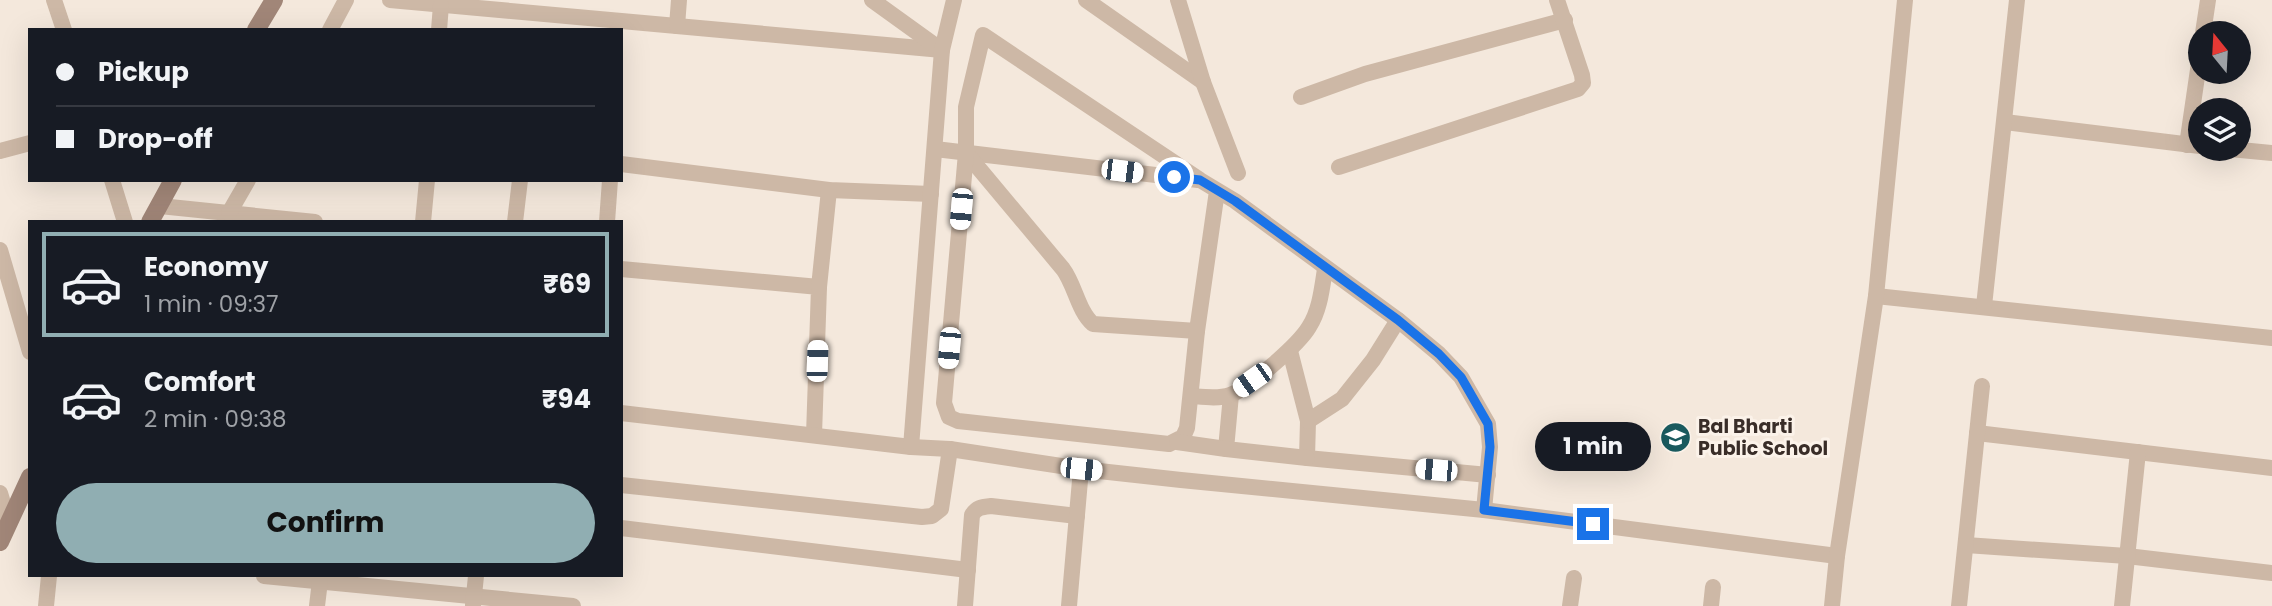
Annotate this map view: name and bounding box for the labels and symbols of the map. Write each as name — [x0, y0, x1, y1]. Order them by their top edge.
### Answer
north arrow — [2188, 21, 2250, 84]
car — [1100, 158, 1145, 184]
route start — [1158, 161, 1190, 193]
car — [949, 187, 974, 231]
car — [937, 326, 962, 370]
car — [806, 340, 829, 382]
car — [1229, 359, 1276, 401]
place label: Bal Bharti Public School — [1698, 413, 1828, 462]
school or university icon: Bal Bharti Public School — [1658, 420, 1692, 454]
callout: 1 min — [1535, 422, 1651, 472]
car — [1060, 456, 1103, 482]
car — [1415, 458, 1458, 482]
route end — [1577, 508, 1609, 540]

